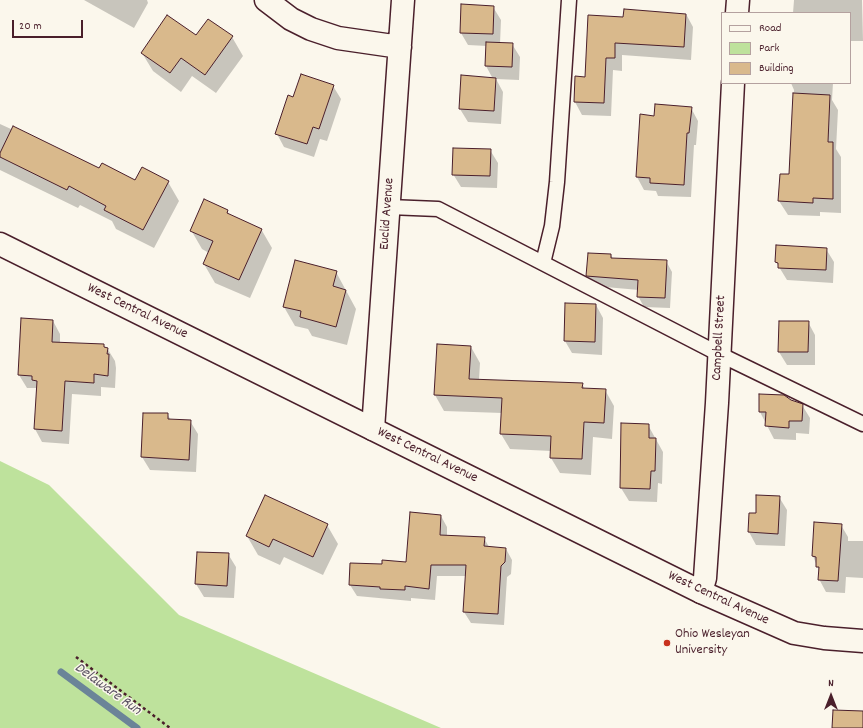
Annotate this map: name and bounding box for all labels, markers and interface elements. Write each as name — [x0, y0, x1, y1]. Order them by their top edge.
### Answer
scale bar — [14, 12, 85, 38]
legend — [721, 12, 851, 84]
text: 20 m — [19, 18, 42, 35]
text: Road — [759, 20, 781, 37]
text: Park — [759, 40, 779, 57]
text: Building — [759, 60, 794, 77]
street label: Euclid Avenue — [377, 178, 399, 250]
street label: West Central Avenue — [84, 280, 190, 344]
street label: Campbell Street — [709, 295, 731, 381]
street label: West Central Avenue — [374, 424, 480, 488]
street label: West Central Avenue — [665, 568, 771, 630]
place label: Ohio Wesleyan University — [675, 627, 750, 660]
marker: Ohio Wesleyan University — [662, 638, 672, 648]
water label: Delaware Run — [70, 660, 144, 720]
north arrow — [811, 676, 851, 716]
text: N — [828, 676, 834, 692]

